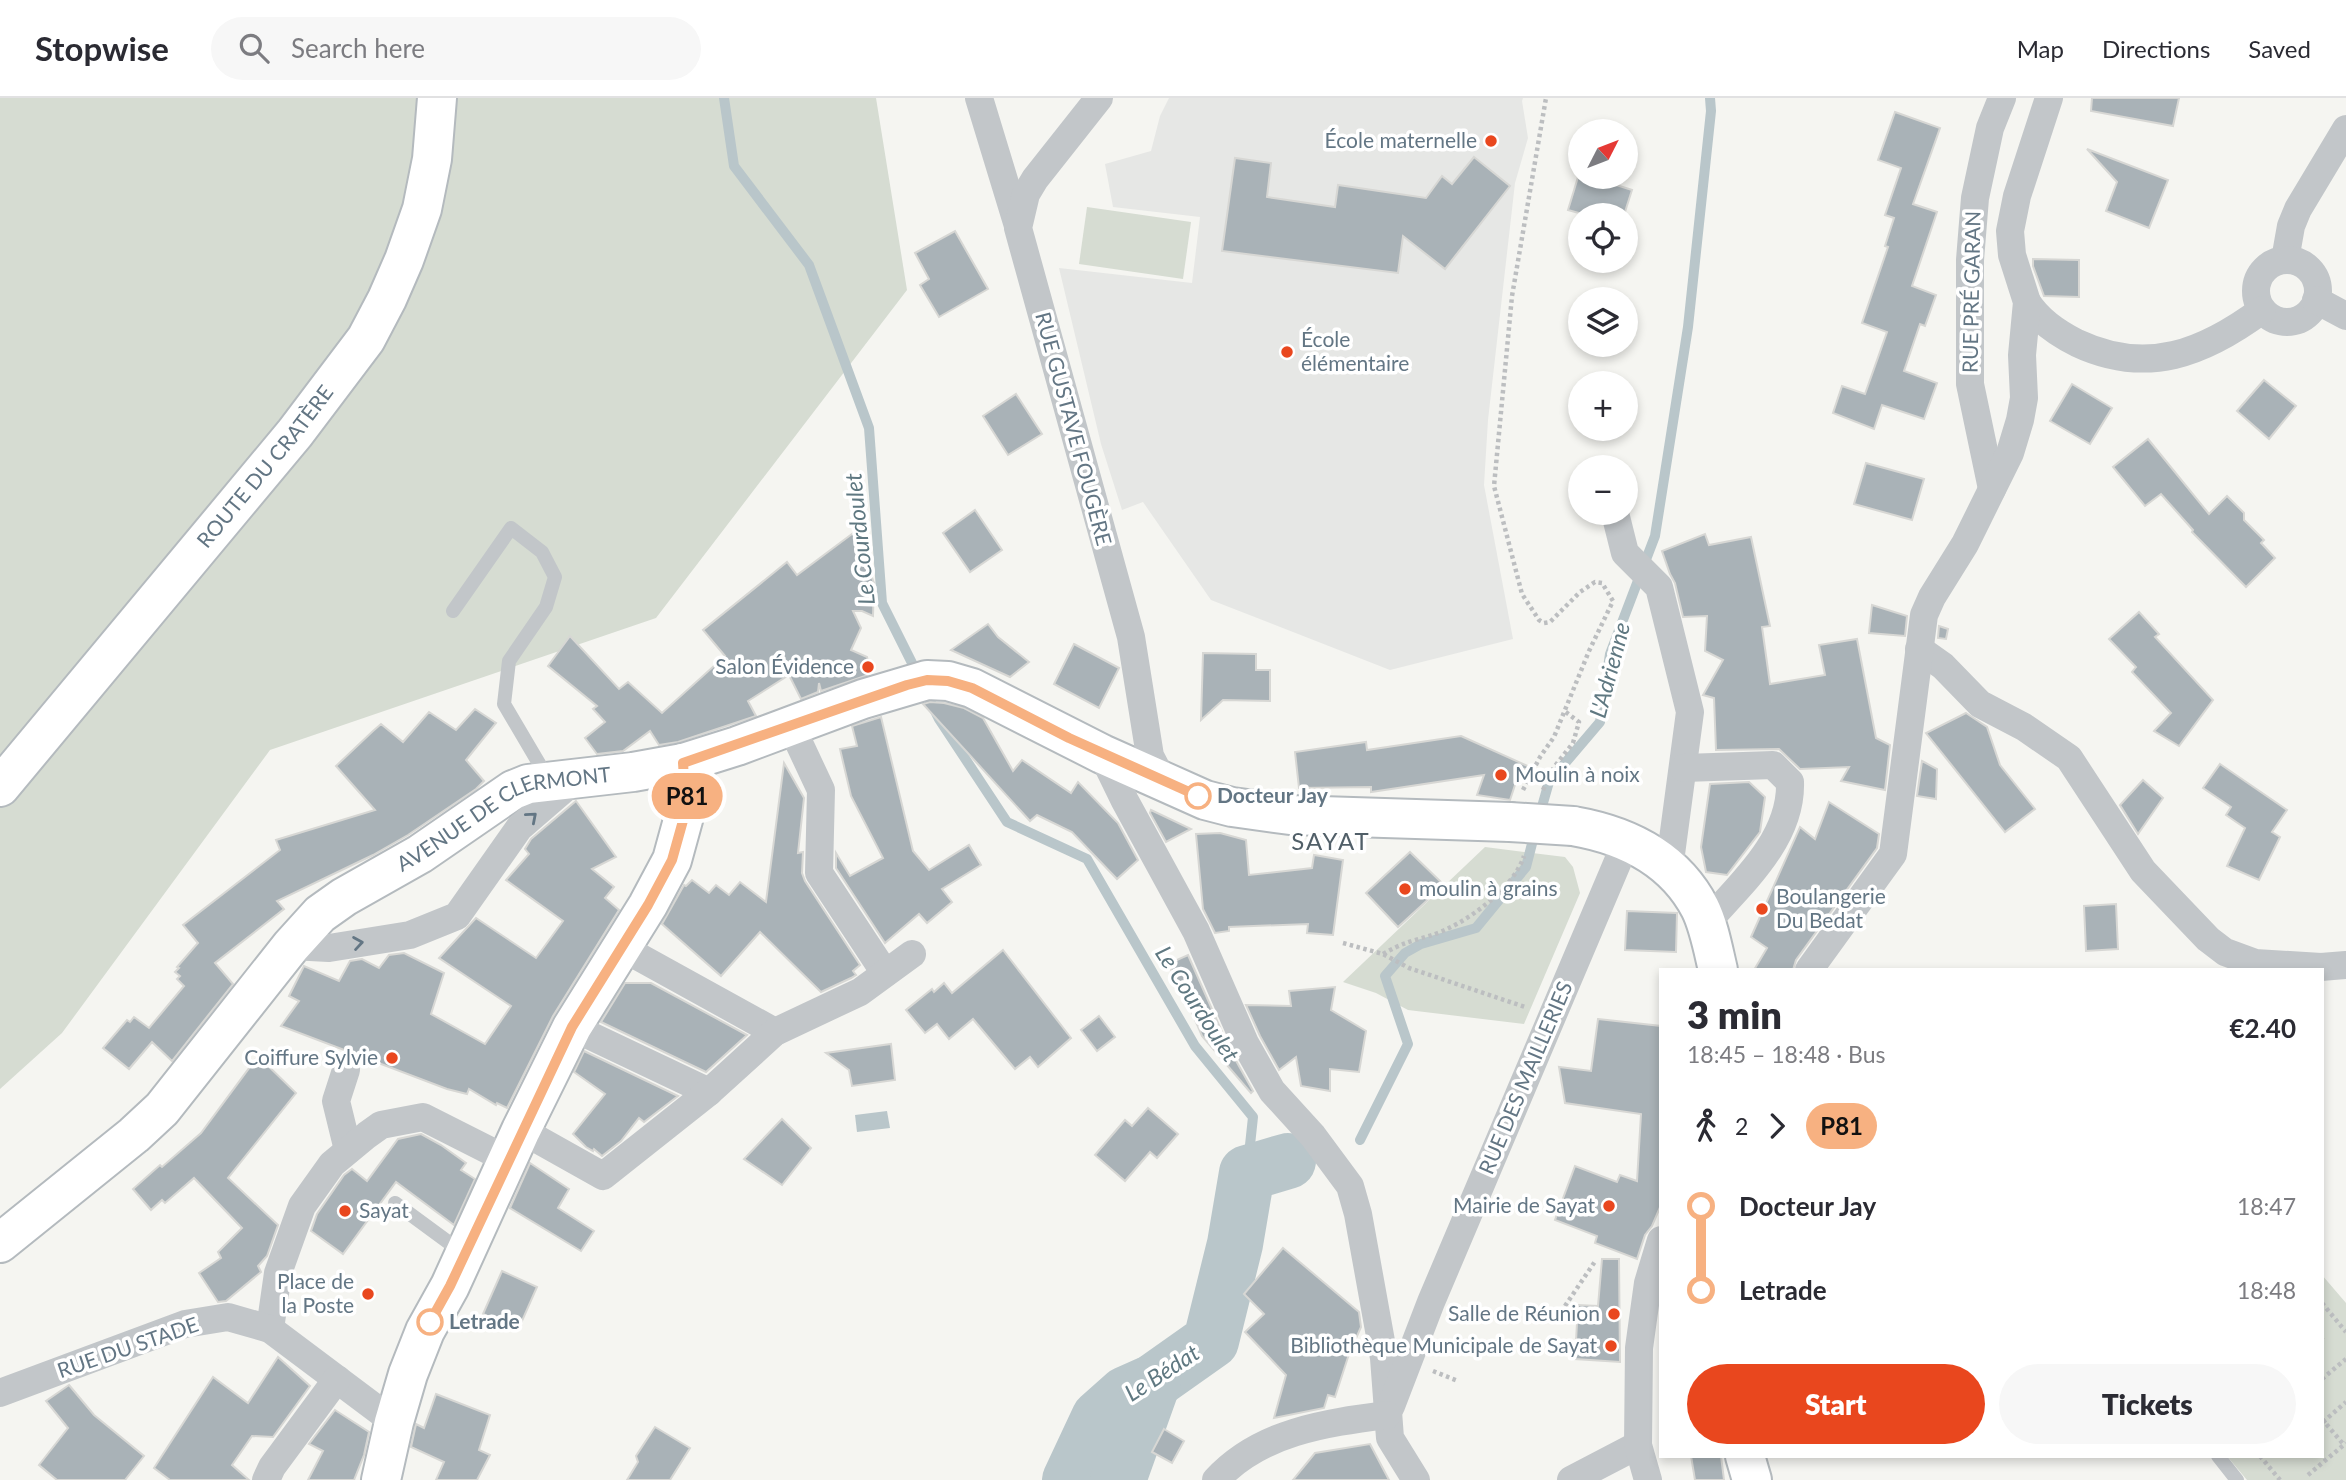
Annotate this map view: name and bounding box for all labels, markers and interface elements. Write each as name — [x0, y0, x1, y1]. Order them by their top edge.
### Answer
search box — [211, 17, 701, 80]
text: Stopwise — [35, 28, 169, 68]
icon: search — [235, 29, 273, 67]
text: Search here — [291, 32, 425, 64]
text: Map — [2017, 34, 2064, 63]
text: Directions — [2102, 34, 2210, 63]
text: Saved — [2248, 34, 2311, 63]
north arrow — [1568, 119, 1638, 189]
map controls — [1568, 119, 1638, 525]
place label: École maternelle — [1325, 127, 1477, 152]
marker: École maternelle — [1483, 133, 1499, 149]
button: locate — [1568, 203, 1638, 273]
street label: RUE PRÉ GARAN — [1957, 211, 1984, 373]
button: layers — [1568, 287, 1638, 357]
street label: RUE GUSTAVE FOUGÈRE — [1031, 309, 1118, 548]
place label: École élémentaire — [1301, 326, 1409, 375]
marker: École élémentaire — [1279, 344, 1295, 360]
button: + — [1568, 371, 1638, 441]
street label: ROUTE DU CRATÈRE — [191, 380, 338, 552]
button: − — [1568, 455, 1638, 525]
water label: Le Courdoulet — [838, 472, 880, 606]
water label: L'Adrienne — [1583, 619, 1635, 721]
place label: Salon Évidence — [715, 653, 854, 678]
marker: Salon Évidence — [860, 659, 876, 675]
street label: AVENUE DE CLERMONT — [392, 761, 613, 876]
place label: Moulin à noix — [1515, 761, 1640, 786]
marker: Moulin à noix — [1493, 767, 1509, 783]
line badge: P81 — [647, 773, 727, 819]
text: P81 — [666, 781, 708, 810]
place label: Docteur Jay — [1217, 782, 1329, 807]
marker: Docteur Jay — [1185, 783, 1211, 809]
one-way arrow — [524, 813, 537, 825]
district label: SAYAT — [1291, 826, 1371, 855]
place label: moulin à grains — [1419, 875, 1557, 900]
marker: moulin à grains — [1397, 881, 1413, 897]
place label: Boulangerie Du Bedat — [1776, 883, 1886, 932]
marker: Boulangerie Du Bedat — [1754, 901, 1770, 917]
one-way arrow — [352, 935, 364, 950]
water label: Le Courdoulet — [1150, 940, 1246, 1067]
street label: RUE DES MAILLERIES — [1473, 977, 1577, 1177]
text: 3 min — [1687, 991, 1782, 1037]
text: €2.40 — [2230, 1012, 2296, 1044]
text: 18:45 – 18:48 · Bus — [1687, 1040, 1886, 1068]
place label: Coiffure Sylvie — [244, 1044, 378, 1069]
marker: Coiffure Sylvie — [384, 1050, 400, 1066]
icon: walk — [1687, 1107, 1725, 1145]
icon: forward — [1758, 1107, 1796, 1145]
text: P81 — [1820, 1111, 1863, 1140]
text: 2 — [1735, 1112, 1748, 1140]
text: Docteur Jay — [1739, 1190, 1876, 1222]
place label: Mairie de Sayat — [1453, 1192, 1595, 1217]
text: 18:47 — [2237, 1192, 2296, 1220]
place label: Sayat — [359, 1197, 409, 1222]
marker: Mairie de Sayat — [1601, 1198, 1617, 1214]
marker: Sayat — [337, 1203, 353, 1219]
place label: Place de la Poste — [277, 1268, 354, 1317]
text: Letrade — [1739, 1274, 1827, 1306]
text: 18:48 — [2237, 1276, 2296, 1304]
marker: Place de la Poste — [360, 1286, 376, 1302]
place label: Salle de Réunion — [1448, 1300, 1600, 1325]
marker: Salle de Réunion — [1606, 1306, 1622, 1322]
place label: Letrade — [449, 1308, 520, 1333]
marker: Letrade — [417, 1309, 443, 1335]
street label: RUE DU STADE — [54, 1311, 201, 1382]
place label: Bibliothèque Municipale de Sayat — [1290, 1332, 1597, 1357]
water label: Le Bédat — [1119, 1338, 1204, 1407]
marker: Bibliothèque Municipale de Sayat — [1603, 1338, 1619, 1354]
button: Start — [1687, 1364, 1985, 1444]
button: Tickets — [1999, 1364, 2296, 1444]

